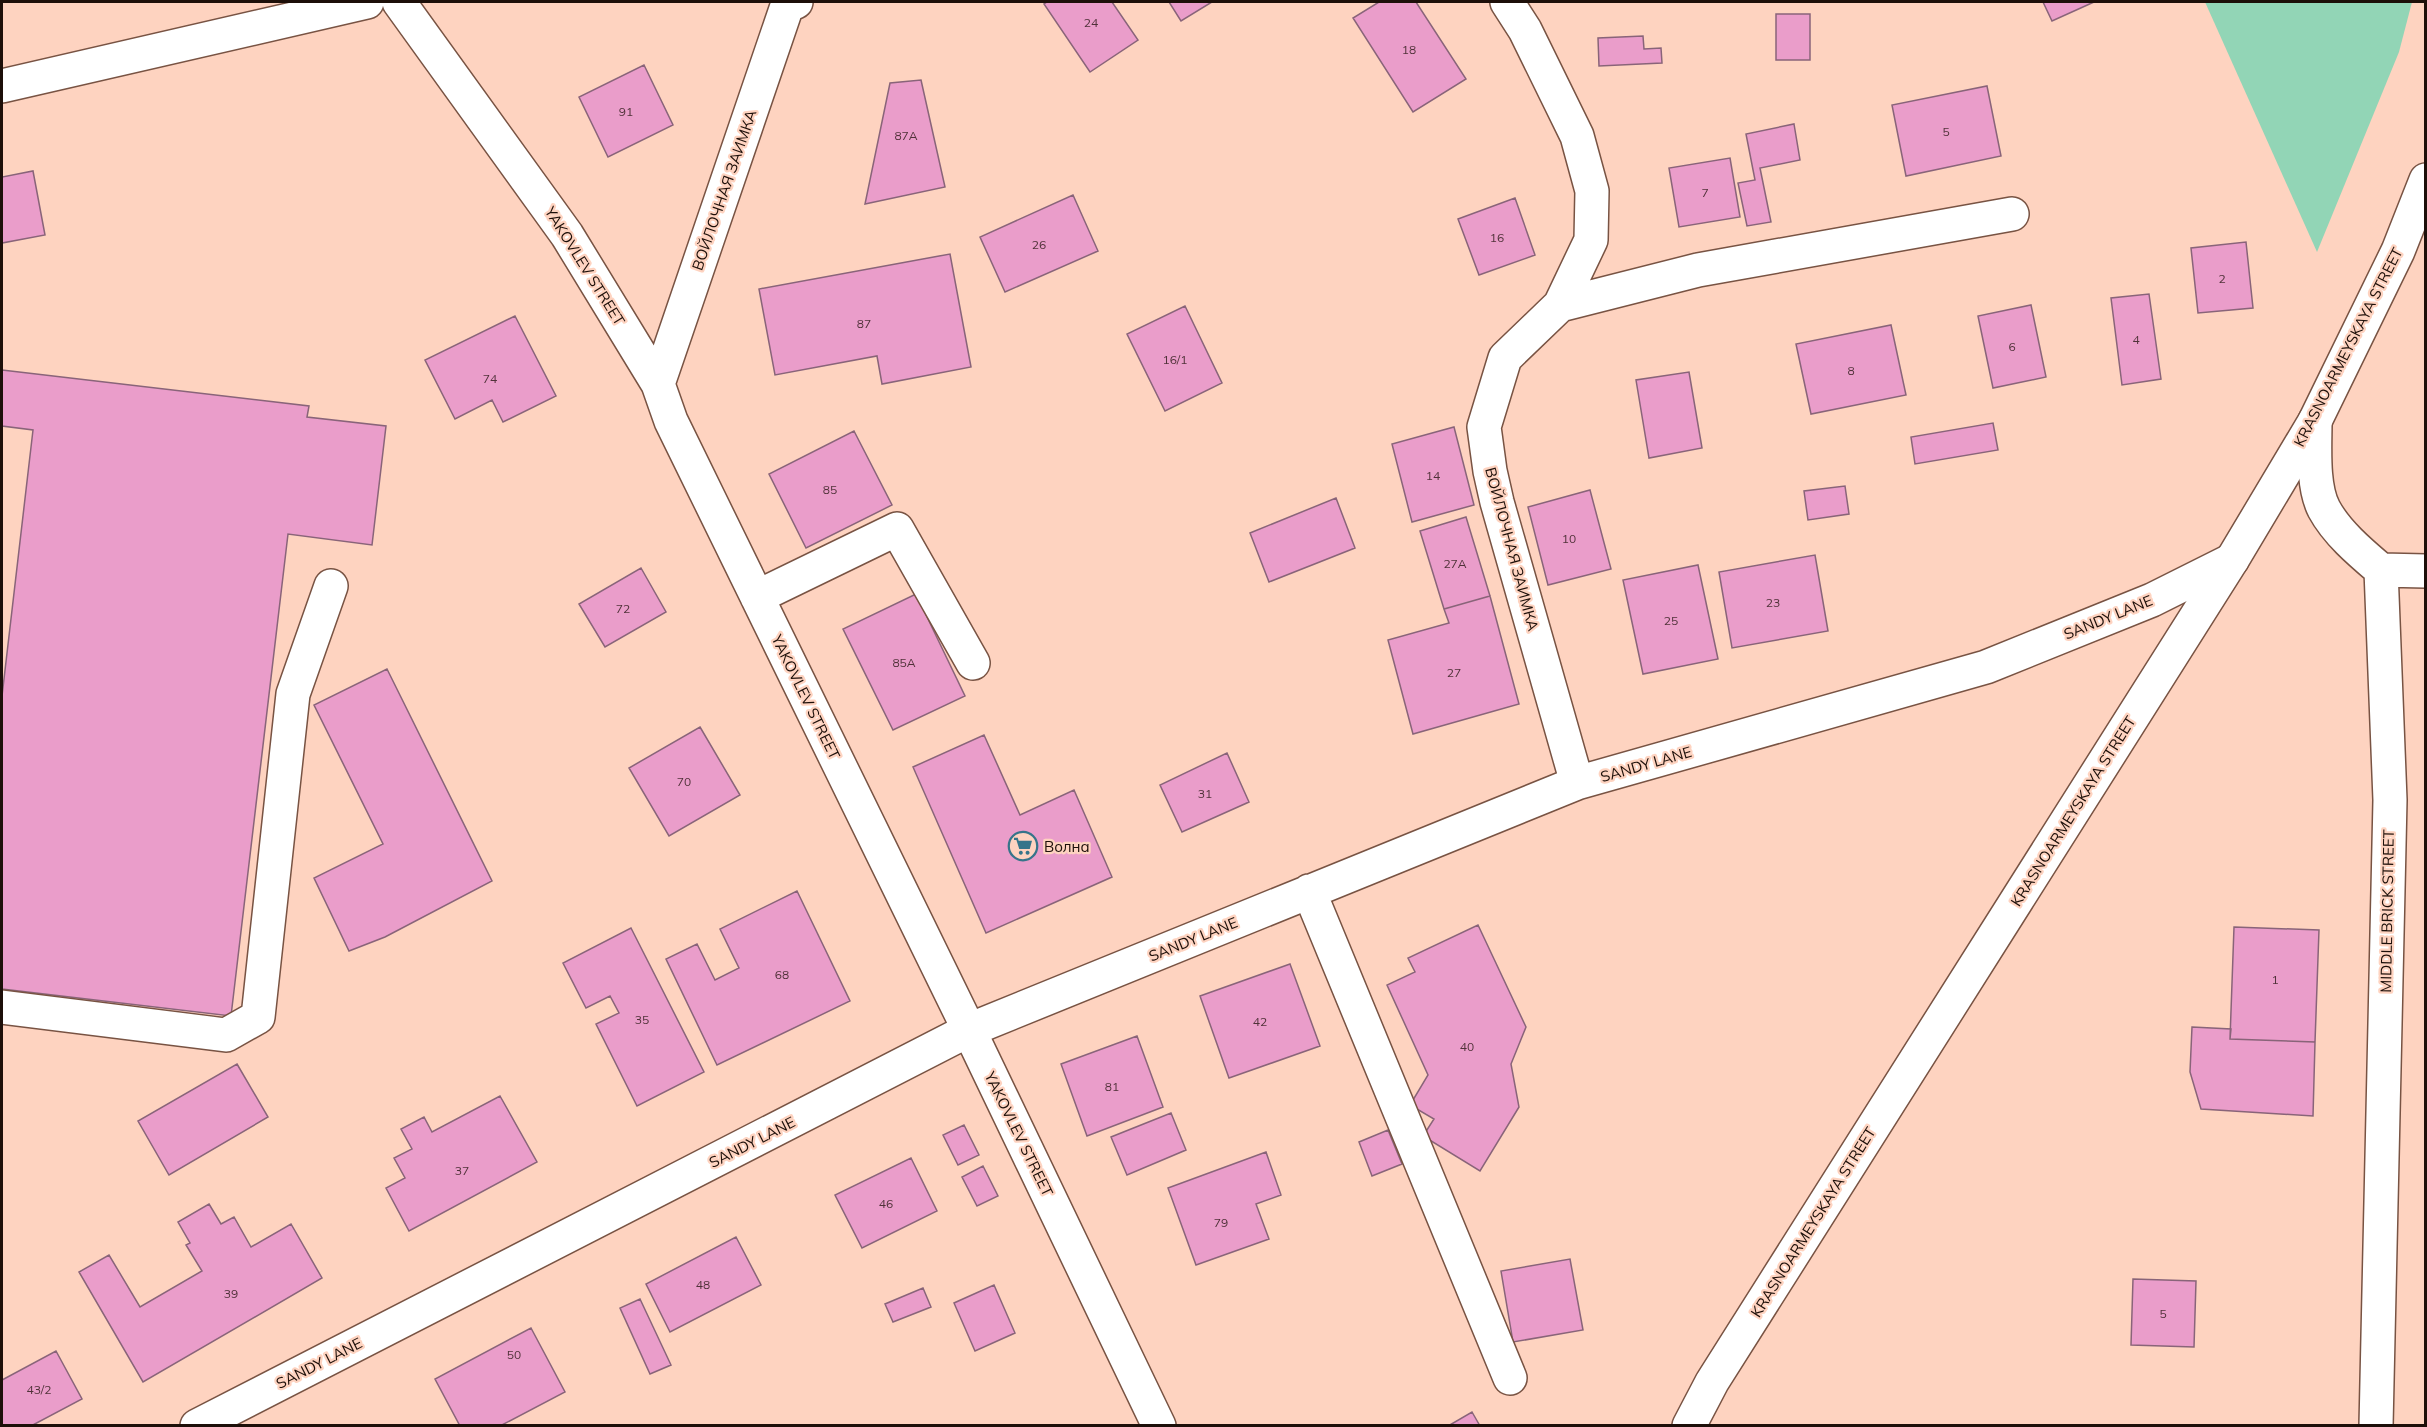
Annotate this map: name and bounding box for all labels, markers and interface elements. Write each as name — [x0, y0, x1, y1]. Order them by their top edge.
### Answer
house number: 24 — [1084, 15, 1098, 30]
house number: 18 — [1402, 42, 1416, 57]
house number: 91 — [619, 104, 633, 119]
street label: ВОЙЛОЧНАЯ ЗАИМКА — [688, 107, 760, 273]
house number: 5 — [1942, 124, 1950, 139]
house number: 87А — [894, 128, 918, 143]
house number: 7 — [1701, 185, 1709, 200]
street label: YAKOVLEV STREET — [540, 202, 629, 329]
house number: 16 — [1490, 230, 1504, 245]
house number: 26 — [1032, 237, 1046, 252]
street label: KRASNOARMEYSKAYA STREET — [2289, 244, 2407, 450]
house number: 2 — [2218, 271, 2226, 286]
house number: 87 — [857, 316, 871, 331]
house number: 4 — [2132, 332, 2140, 347]
house number: 6 — [2008, 339, 2016, 354]
house number: 16/1 — [1162, 352, 1188, 367]
house number: 8 — [1847, 363, 1855, 378]
house number: 74 — [483, 371, 497, 386]
street label: ВОЙЛОЧНАЯ ЗАИМКА — [1481, 465, 1543, 633]
house number: 14 — [1426, 468, 1440, 483]
house number: 85 — [823, 482, 837, 497]
house number: 10 — [1562, 531, 1576, 546]
house number: 27А — [1443, 556, 1467, 571]
street label: SANDY LANE — [2061, 591, 2155, 643]
house number: 23 — [1766, 595, 1780, 610]
house number: 72 — [616, 601, 630, 616]
house number: 25 — [1664, 613, 1678, 628]
street label: YAKOVLEV STREET — [767, 631, 844, 762]
house number: 85А — [892, 655, 916, 670]
house number: 27 — [1447, 665, 1461, 680]
street label: KRASNOARMEYSKAYA STREET — [2006, 712, 2140, 910]
street label: SANDY LANE — [1598, 742, 1694, 786]
house number: 70 — [677, 774, 691, 789]
house number: 31 — [1198, 786, 1212, 801]
street label: MIDDLE BRICK STREET — [2376, 829, 2398, 993]
supermarket icon: Волна — [1007, 830, 1039, 862]
place label: Волна — [1044, 837, 1090, 856]
street label: SANDY LANE — [1146, 913, 1240, 965]
house number: 68 — [775, 967, 789, 982]
house number: 1 — [2271, 972, 2279, 987]
house number: 35 — [635, 1012, 649, 1027]
house number: 42 — [1253, 1014, 1267, 1029]
house number: 40 — [1460, 1039, 1474, 1054]
street label: YAKOVLEV STREET — [980, 1068, 1057, 1199]
house number: 81 — [1105, 1079, 1119, 1094]
street label: SANDY LANE — [706, 1112, 798, 1172]
street label: KRASNOARMEYSKAYA STREET — [1746, 1123, 1880, 1321]
house number: 37 — [455, 1163, 469, 1178]
house number: 46 — [879, 1196, 893, 1211]
house number: 79 — [1214, 1215, 1228, 1230]
house number: 48 — [696, 1277, 710, 1292]
house number: 39 — [224, 1286, 238, 1301]
house number: 5 — [2159, 1306, 2167, 1321]
street label: SANDY LANE — [273, 1333, 365, 1393]
house number: 50 — [507, 1347, 521, 1362]
house number: 43/2 — [26, 1382, 52, 1397]

